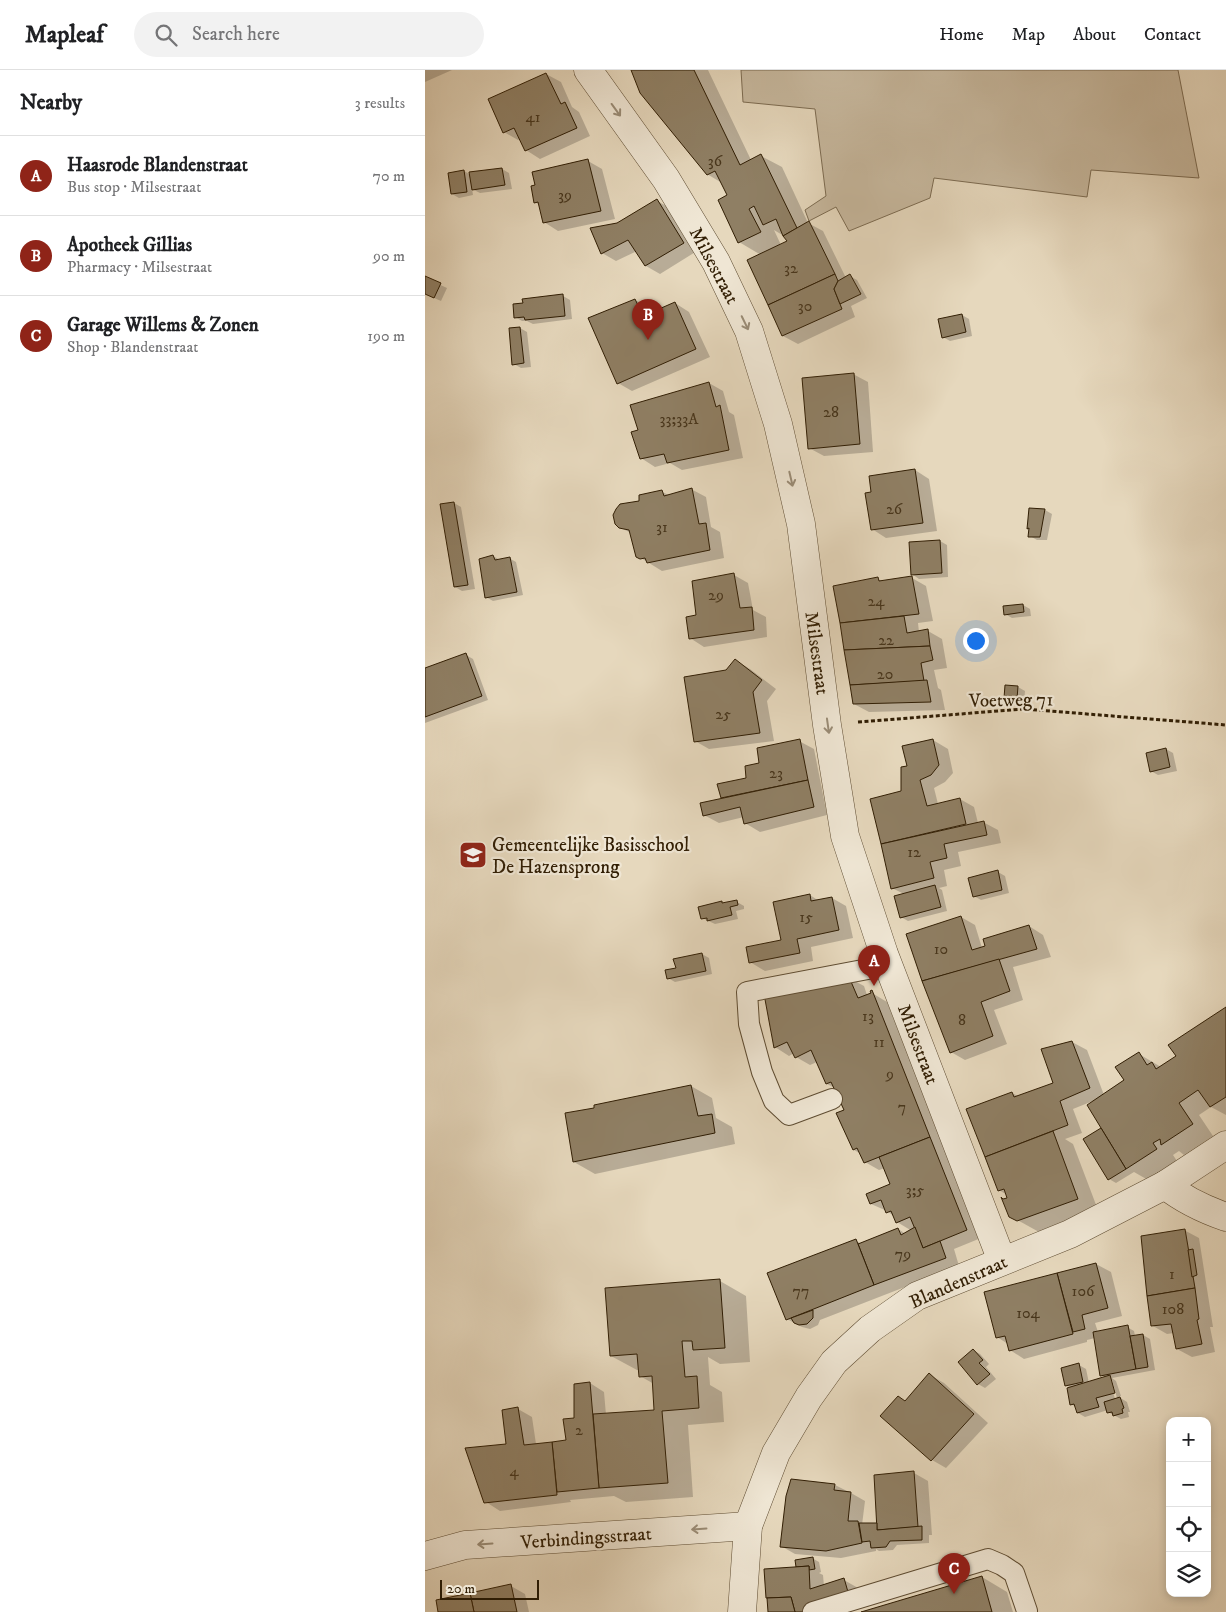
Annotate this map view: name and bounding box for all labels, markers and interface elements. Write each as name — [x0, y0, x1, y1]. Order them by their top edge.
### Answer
search box — [134, 12, 484, 57]
text: Mapleaf — [25, 20, 104, 50]
icon: search — [152, 21, 180, 49]
text: Search here — [192, 23, 280, 46]
text: Home — [939, 24, 984, 46]
text: Map — [1012, 24, 1045, 46]
text: About — [1073, 24, 1116, 46]
text: Contact — [1144, 24, 1201, 46]
text: Nearby — [20, 90, 82, 116]
text: 3 results — [355, 93, 405, 113]
one-way arrow — [611, 103, 621, 117]
house number: 41 — [525, 107, 541, 127]
house number: 36 — [708, 151, 723, 171]
text: Haasrode Blandenstraat — [67, 154, 248, 177]
text: A — [31, 166, 41, 186]
text: 70 m — [373, 166, 405, 186]
text: Bus stop · Milsestraat — [67, 177, 201, 197]
house number: 39 — [558, 185, 572, 205]
street label: Milsestraat — [684, 223, 744, 308]
text: Apotheek Gillias — [67, 234, 192, 257]
text: B — [31, 246, 41, 266]
text: 90 m — [373, 246, 405, 266]
text: Pharmacy · Milsestraat — [67, 257, 212, 277]
house number: 32 — [784, 258, 798, 278]
house number: 30 — [798, 296, 812, 316]
pin: B — [632, 299, 664, 340]
text: Garage Willems & Zonen — [67, 314, 259, 337]
one-way arrow — [741, 315, 751, 330]
text: C — [31, 326, 41, 346]
text: 190 m — [367, 326, 405, 346]
text: Shop · Blandenstraat — [67, 337, 198, 357]
house number: 28 — [823, 402, 839, 422]
house number: 33;33A — [660, 409, 699, 429]
one-way arrow — [786, 471, 796, 487]
house number: 26 — [886, 499, 903, 519]
house number: 31 — [656, 517, 668, 537]
house number: 29 — [708, 585, 724, 605]
house number: 24 — [867, 591, 885, 611]
street label: Milsestraat — [799, 610, 834, 696]
your location — [963, 628, 989, 654]
house number: 22 — [878, 630, 894, 650]
house number: 20 — [877, 664, 893, 684]
street label: Voetweg 71 — [968, 688, 1053, 713]
house number: 25 — [715, 704, 731, 724]
one-way arrow — [823, 718, 833, 734]
house number: 23 — [769, 763, 783, 783]
place label: Gemeentelijke Basisschool De Hazensprong — [492, 834, 690, 879]
school or university icon: Gemeentelijke Basisschool De Hazensprong — [458, 840, 488, 870]
house number: 12 — [907, 842, 921, 862]
house number: 15 — [799, 907, 813, 927]
house number: 10 — [934, 939, 948, 959]
pin: A — [858, 945, 890, 986]
street label: Milsestraat — [892, 1001, 943, 1088]
house number: 13 — [862, 1006, 874, 1026]
house number: 8 — [958, 1010, 966, 1030]
house number: 11 — [873, 1032, 885, 1052]
house number: 9 — [885, 1064, 894, 1084]
house number: 7 — [898, 1097, 906, 1117]
house number: 3;5 — [906, 1180, 924, 1200]
house number: 79 — [895, 1244, 911, 1264]
street label: Blandenstraat — [906, 1251, 1011, 1314]
house number: 1 — [1169, 1264, 1175, 1284]
house number: 77 — [793, 1281, 809, 1301]
house number: 106 — [1072, 1281, 1095, 1301]
house number: 108 — [1162, 1299, 1184, 1319]
house number: 104 — [1016, 1303, 1041, 1323]
map controls — [1166, 1417, 1211, 1597]
button: + — [1166, 1417, 1211, 1462]
house number: 2 — [575, 1420, 583, 1440]
house number: 4 — [509, 1461, 519, 1481]
button: − — [1166, 1462, 1211, 1507]
button: locate — [1166, 1507, 1211, 1552]
street label: Verbindingsstraat — [519, 1522, 652, 1555]
one-way arrow — [691, 1525, 707, 1534]
one-way arrow — [477, 1539, 493, 1548]
button: layers — [1166, 1552, 1211, 1597]
pin: C — [938, 1553, 970, 1594]
scale bar — [440, 1577, 539, 1600]
text: 20 m — [447, 1580, 475, 1598]

